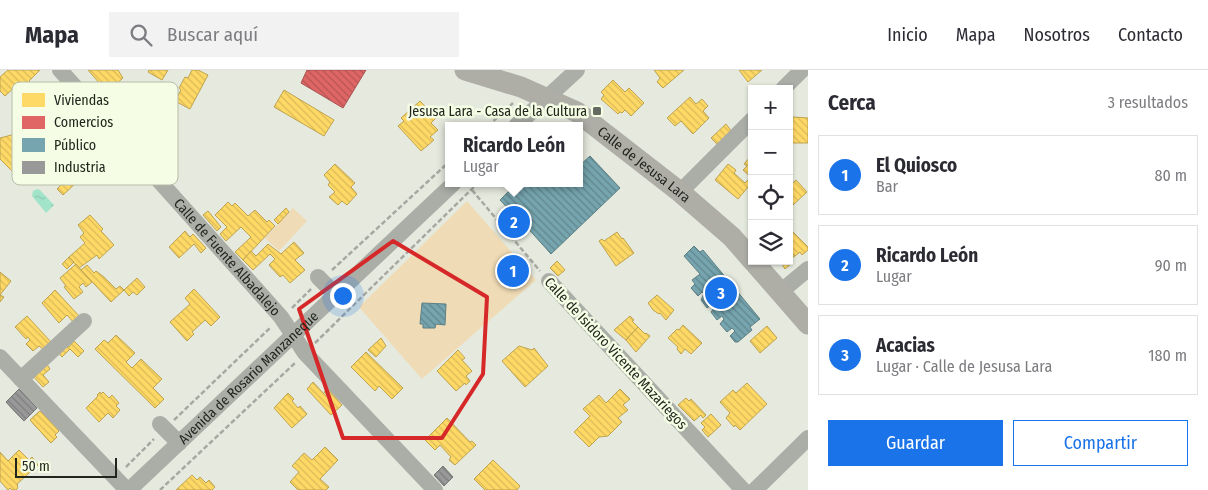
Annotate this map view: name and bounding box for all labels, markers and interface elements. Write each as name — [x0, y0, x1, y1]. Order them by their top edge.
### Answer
search box — [109, 12, 459, 57]
text: Mapa — [25, 21, 79, 49]
icon: search — [127, 21, 155, 49]
text: Buscar aquí — [167, 23, 258, 46]
text: Inicio — [887, 24, 928, 46]
text: Mapa — [956, 24, 996, 46]
text: Nosotros — [1024, 24, 1090, 46]
text: Contacto — [1118, 24, 1183, 46]
legend — [12, 82, 178, 185]
map controls — [748, 85, 793, 265]
button: + — [748, 85, 793, 130]
text: Cerca — [828, 90, 876, 116]
text: Viviendas — [54, 92, 109, 109]
text: 3 resultados — [1108, 93, 1188, 112]
place label: Jesusa Lara - Casa de la Cultura — [409, 103, 587, 120]
marker: Jesusa Lara - Casa de la Cultura — [591, 105, 603, 117]
text: Comercios — [54, 114, 113, 131]
popup — [445, 122, 583, 187]
street label: Calle de Jesusa Lara — [594, 123, 694, 206]
button: − — [748, 130, 793, 175]
text: Ricardo León — [463, 134, 565, 157]
text: Público — [54, 137, 96, 154]
text: El Quiosco — [876, 154, 957, 177]
text: Lugar — [463, 157, 499, 176]
text: Industria — [54, 159, 106, 176]
text: 1 — [842, 166, 848, 185]
text: 80 m — [1155, 166, 1187, 185]
button: locate — [748, 175, 793, 220]
text: Bar — [876, 177, 898, 196]
street label: Calle de Fuente Albadalejo — [170, 195, 284, 320]
pin: 2 — [498, 203, 530, 241]
button: layers — [748, 220, 793, 265]
text: Ricardo León — [876, 244, 978, 267]
pin: 1 — [497, 252, 529, 290]
text: 2 — [841, 256, 849, 275]
text: 90 m — [1155, 256, 1187, 275]
text: Lugar — [876, 267, 912, 286]
street label: Calle de Isidoro Vicente Mazariegos — [541, 274, 691, 433]
pin: 3 — [705, 274, 737, 312]
your location — [330, 283, 356, 309]
street label: Avenida de Rosario Manzaneque — [175, 308, 322, 448]
text: Acacias — [876, 334, 935, 357]
text: 3 — [841, 346, 849, 365]
text: 180 m — [1148, 346, 1187, 365]
text: Lugar · Calle de Jesusa Lara — [876, 357, 1052, 376]
button: Guardar — [828, 420, 1003, 466]
button: Compartir — [1013, 420, 1188, 466]
scale bar — [15, 455, 118, 478]
text: 50 m — [22, 458, 50, 475]

